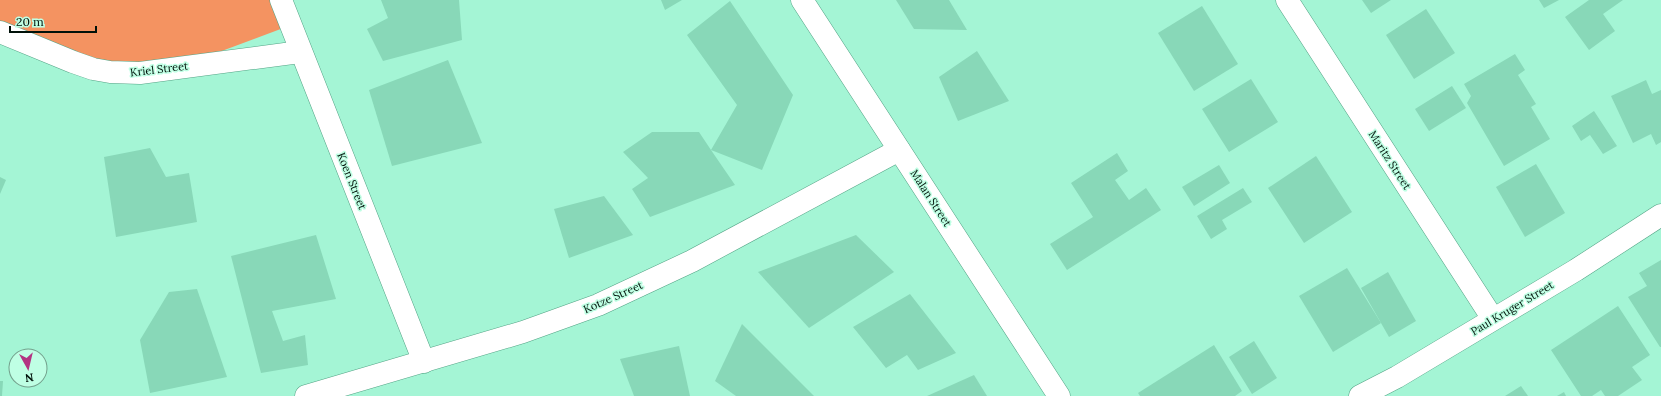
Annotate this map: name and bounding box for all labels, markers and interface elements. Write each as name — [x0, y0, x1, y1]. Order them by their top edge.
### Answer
scale bar — [10, 8, 96, 34]
text: 20 m — [16, 14, 44, 29]
street label: Kriel Street — [129, 58, 190, 80]
street label: Maritz Street — [1366, 128, 1415, 193]
street label: Koen Street — [334, 150, 370, 212]
street label: Malan Street — [907, 167, 955, 230]
street label: Kotze Street — [581, 277, 646, 316]
street label: Paul Kruger Street — [1468, 277, 1557, 338]
north arrow — [8, 348, 48, 388]
text: N — [24, 370, 35, 385]

